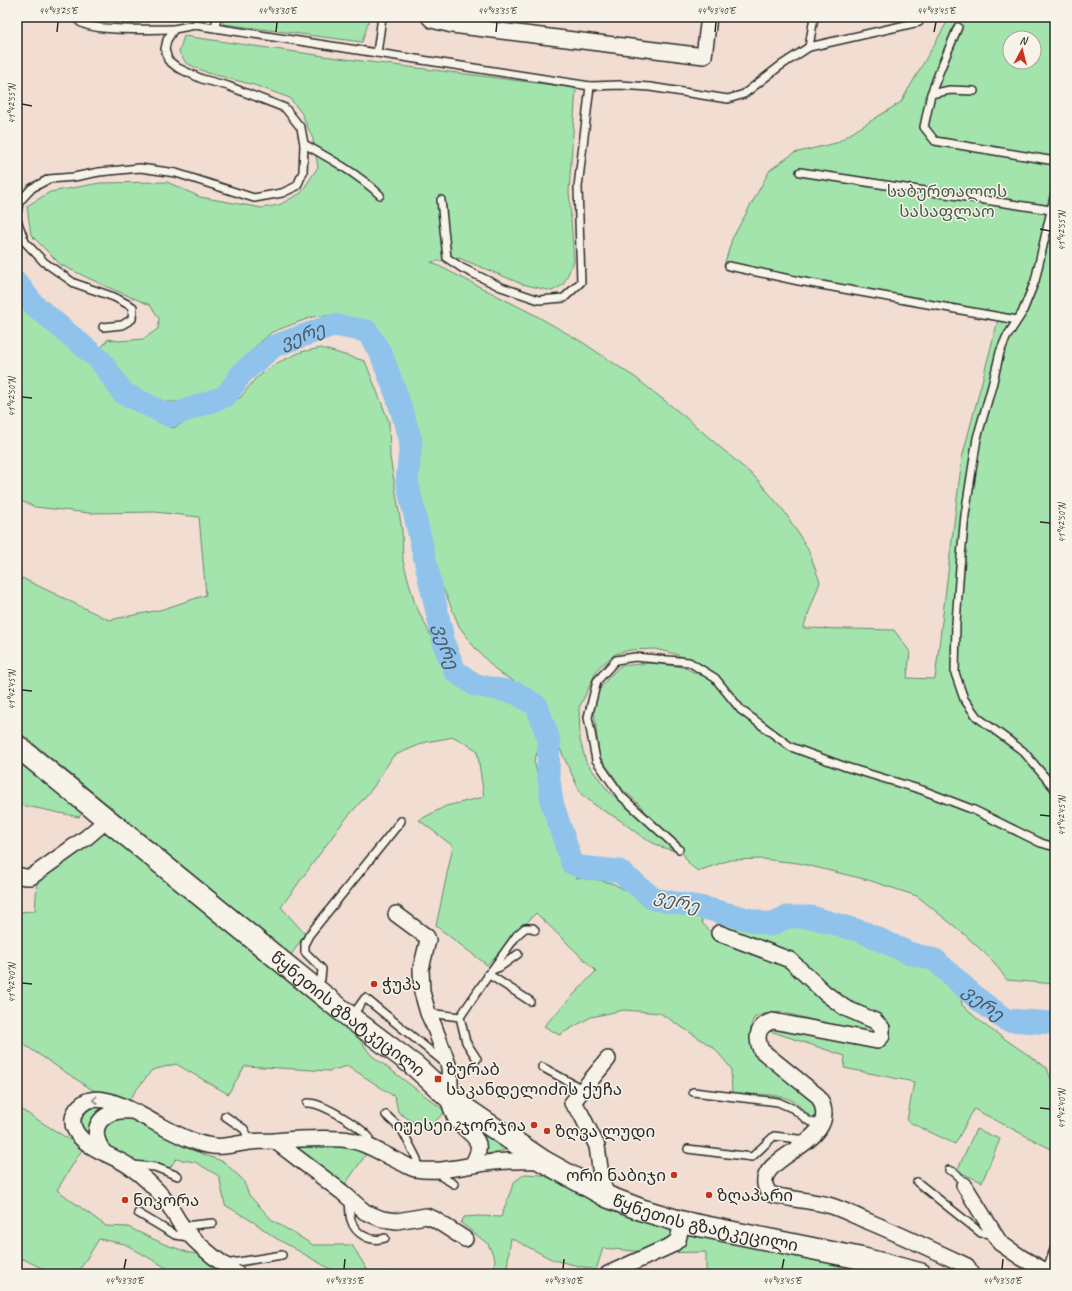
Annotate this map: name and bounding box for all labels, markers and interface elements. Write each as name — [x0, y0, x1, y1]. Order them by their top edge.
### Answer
text: 44°43'25"E — [39, 4, 79, 17]
text: 44°43'30"E — [258, 4, 298, 17]
text: 44°43'35"E — [478, 4, 518, 17]
text: 44°43'40"E — [697, 4, 737, 17]
text: 44°43'45"E — [917, 4, 957, 17]
north arrow — [1002, 30, 1042, 70]
text: N — [1019, 33, 1030, 48]
text: 41°42'55"N — [5, 82, 18, 124]
park label: საბურთალოს სასაფლაო — [887, 181, 1007, 222]
text: 41°42'55"N — [1055, 209, 1068, 251]
water label: ვერე — [277, 318, 328, 354]
text: 41°42'50"N — [5, 375, 18, 417]
text: 41°42'50"N — [1055, 501, 1068, 543]
water label: ვერე — [429, 622, 464, 673]
text: 41°42'45"N — [5, 668, 18, 710]
text: 41°42'45"N — [1055, 794, 1068, 836]
water label: ვერე — [652, 884, 702, 918]
street label: წყნეთის გზატკეცილი — [267, 947, 430, 1081]
text: 41°42'40"N — [5, 961, 18, 1003]
place label: ჭუპა — [382, 974, 421, 995]
marker: ჭუპა — [369, 979, 379, 989]
water label: ვერე — [958, 980, 1009, 1026]
place label: ზურაბ საკანდელიძის ქუჩა — [446, 1059, 622, 1100]
marker: ზურაბ საკანდელიძის ქუჩა — [433, 1074, 443, 1084]
text: 41°42'40"N — [1055, 1087, 1068, 1129]
one-way arrow — [92, 1095, 98, 1104]
place label: იუესეი2ჯორჯია — [393, 1115, 526, 1136]
marker: იუესეი2ჯორჯია — [529, 1120, 539, 1130]
place label: ზღვა ლუდი — [555, 1121, 655, 1142]
marker: ზღვა ლუდი — [542, 1126, 552, 1136]
place label: ორი ნაბიჯი — [566, 1165, 666, 1186]
marker: ორი ნაბიჯი — [669, 1170, 679, 1180]
place label: ზღაპარი — [717, 1185, 793, 1206]
street label: წყნეთის გზატკეცილი — [610, 1189, 800, 1256]
place label: ნიკორა — [133, 1190, 199, 1211]
marker: ზღაპარი — [704, 1190, 714, 1200]
marker: ნიკორა — [120, 1195, 130, 1205]
text: 44°43'30"E — [105, 1274, 145, 1287]
text: 44°43'35"E — [325, 1274, 365, 1287]
text: 44°43'40"E — [544, 1274, 584, 1287]
text: 44°43'45"E — [763, 1274, 803, 1287]
text: 44°43'50"E — [983, 1274, 1023, 1287]

